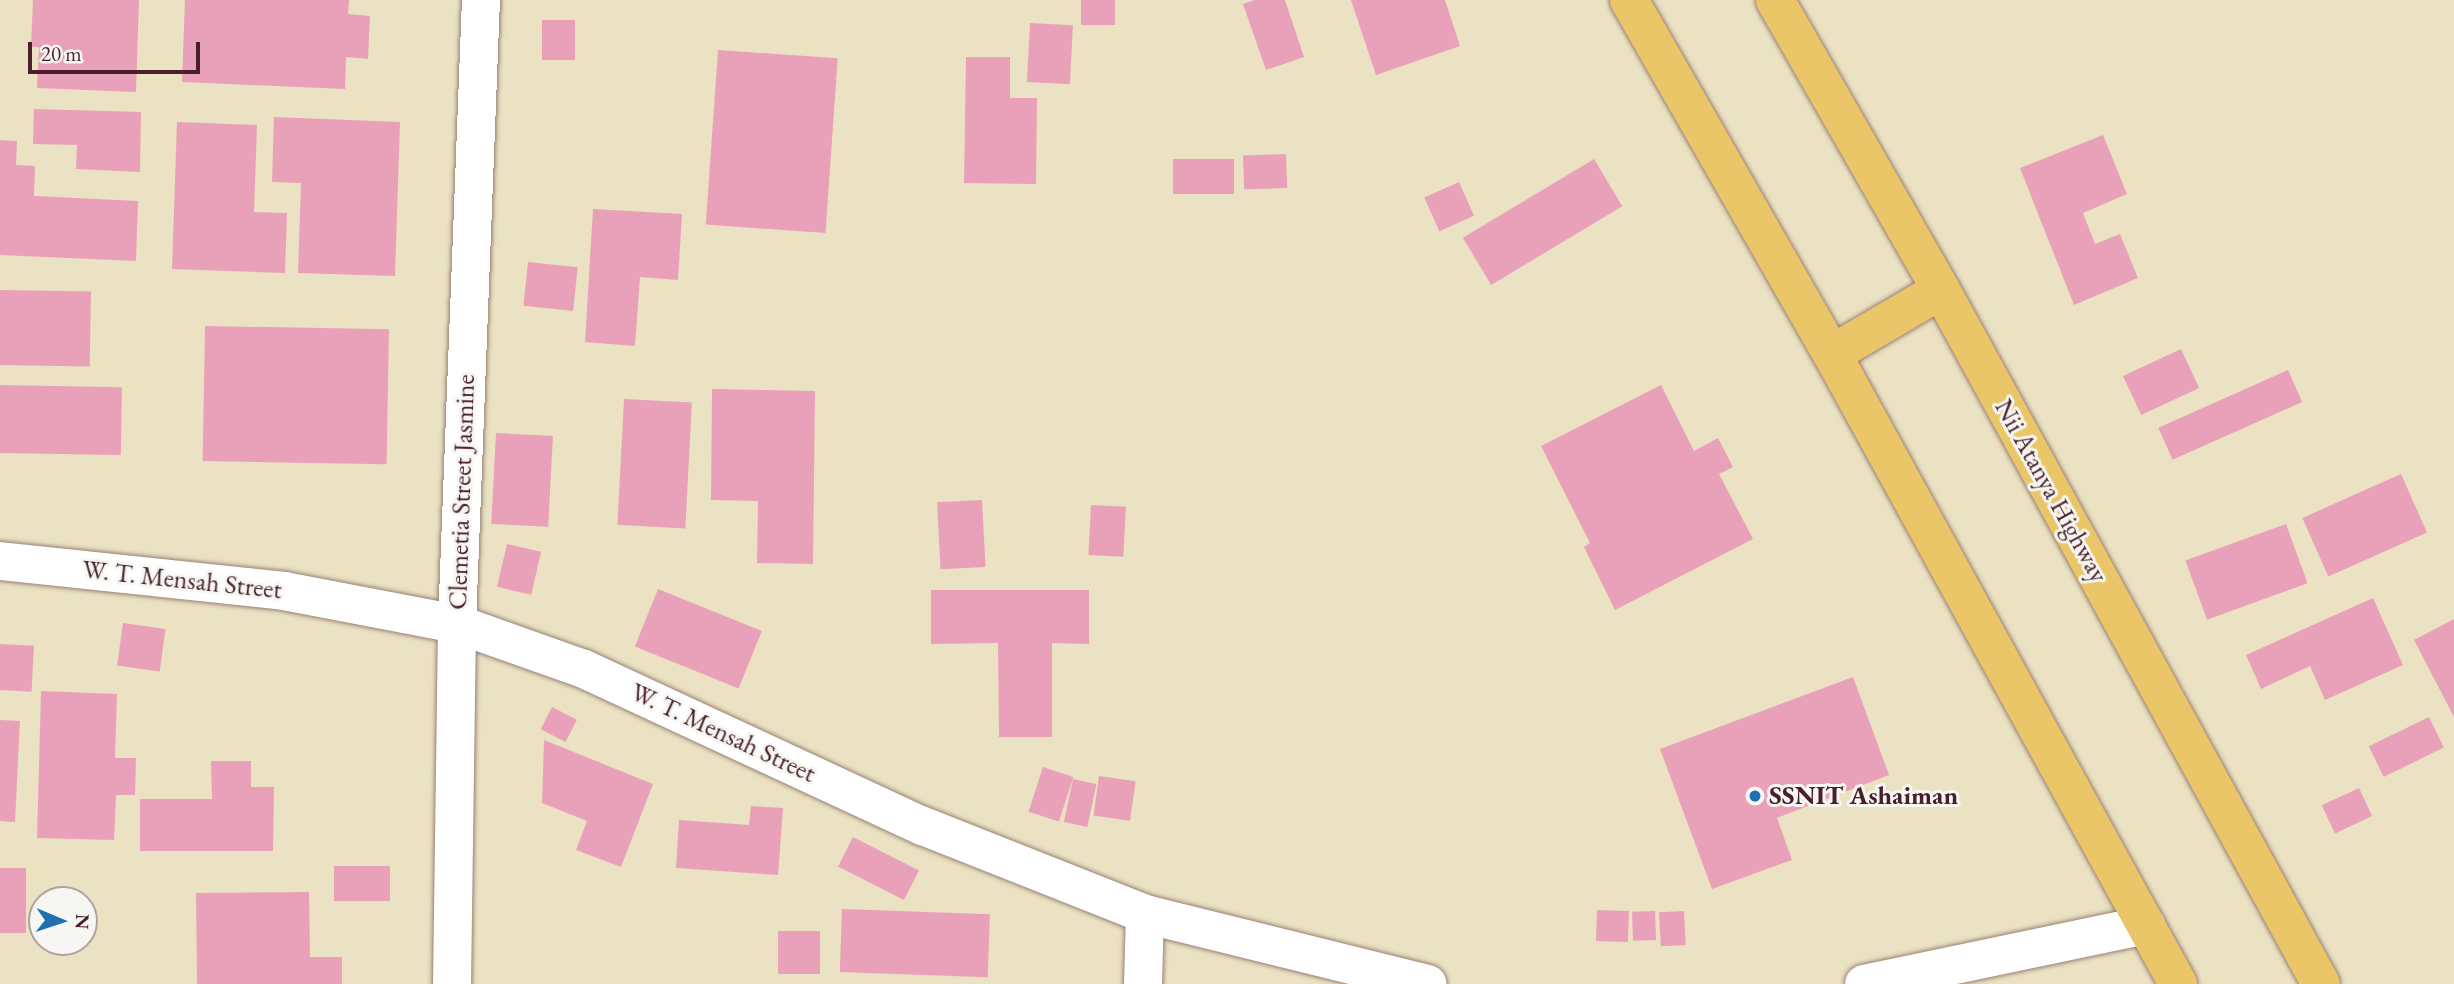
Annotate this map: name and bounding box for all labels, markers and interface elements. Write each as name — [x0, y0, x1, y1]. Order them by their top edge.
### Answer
scale bar — [32, 28, 203, 72]
text: 20 m — [41, 40, 82, 67]
street label: Clemetia Street Jasmine — [442, 374, 482, 610]
street label: Nii Atanya Highway — [1988, 394, 2114, 588]
street label: W. T. Mensah Street — [81, 554, 283, 606]
street label: W. T. Mensah Street — [626, 677, 820, 789]
place label: SSNIT Ashaiman — [1769, 780, 1958, 812]
marker: SSNIT Ashaiman — [1747, 788, 1763, 804]
north arrow — [28, 886, 98, 956]
text: N — [70, 914, 95, 930]

